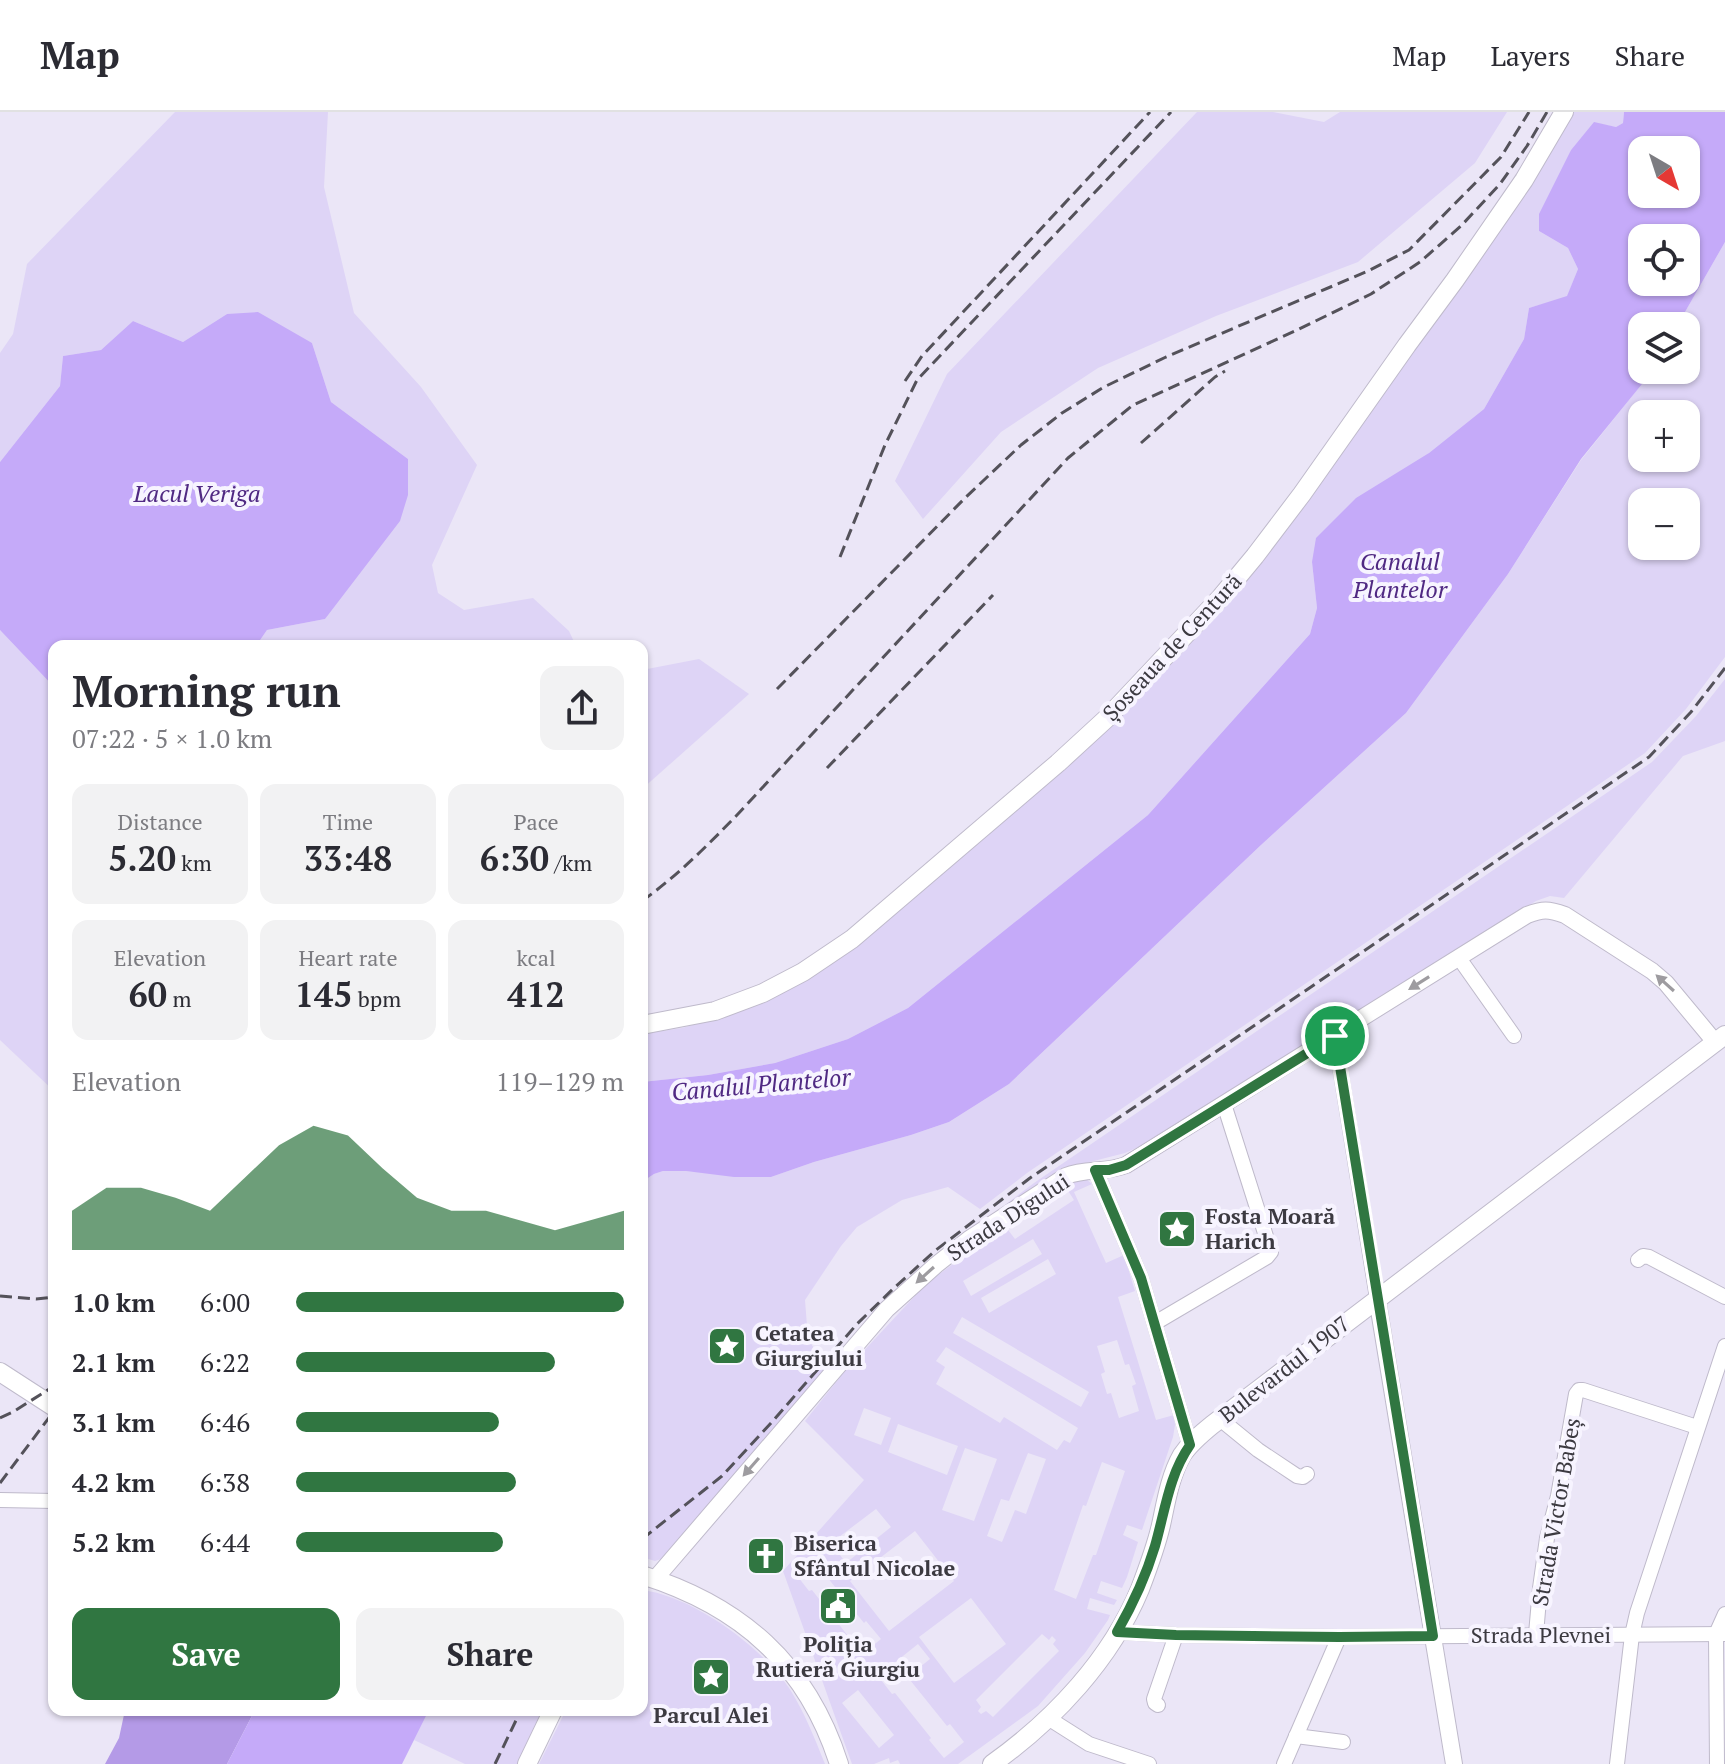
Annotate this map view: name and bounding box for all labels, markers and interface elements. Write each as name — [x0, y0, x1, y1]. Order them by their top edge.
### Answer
text: Map — [40, 30, 120, 80]
text: Map — [1392, 37, 1446, 74]
text: Layers — [1490, 37, 1571, 74]
text: Share — [1615, 37, 1685, 74]
north arrow — [1628, 136, 1700, 208]
map controls — [1628, 136, 1700, 560]
button: locate — [1628, 224, 1700, 296]
button: layers — [1628, 312, 1700, 384]
button: + — [1628, 400, 1700, 472]
water label: Lacul Veriga — [132, 477, 261, 509]
button: − — [1628, 488, 1700, 560]
water label: Canalul Plantelor — [1352, 545, 1449, 605]
street label: Șoseaua de Centură — [1096, 567, 1248, 727]
text: Morning run — [72, 661, 341, 720]
button: share — [540, 666, 624, 750]
text: 07:22 · 5 × 1.0 km — [72, 721, 272, 755]
text: Distance — [118, 807, 203, 836]
text: Time — [323, 807, 373, 836]
text: Pace — [513, 807, 559, 836]
text: 5.20 — [108, 836, 176, 881]
text: 33:48 — [304, 836, 392, 881]
text: 6:30 — [480, 836, 549, 881]
text: km — [176, 848, 212, 877]
text: /km — [549, 848, 592, 877]
text: Elevation — [114, 943, 206, 972]
text: Heart rate — [299, 943, 397, 972]
text: kcal — [516, 943, 556, 972]
text: 60 — [129, 972, 167, 1017]
text: 145 — [295, 972, 352, 1017]
text: 412 — [507, 972, 565, 1017]
one-way arrow — [1656, 974, 1675, 992]
one-way arrow — [1409, 976, 1430, 991]
text: m — [167, 984, 191, 1013]
text: bpm — [352, 984, 401, 1013]
pin — [1301, 1002, 1369, 1070]
icon: arrive — [1313, 1014, 1357, 1058]
water label: Canalul Plantelor — [670, 1060, 854, 1108]
text: Elevation — [72, 1064, 181, 1098]
text: 119–129 m — [496, 1064, 624, 1098]
street label: Strada Digului — [941, 1166, 1075, 1267]
place label: Fosta Moară Harich — [1205, 1201, 1335, 1255]
place icon: Fosta Moară Harich — [1156, 1208, 1198, 1250]
one-way arrow — [916, 1265, 935, 1283]
text: 1.0 km — [72, 1285, 155, 1319]
text: 6:00 — [200, 1285, 250, 1319]
street label: Bulevardul 1907 — [1213, 1309, 1355, 1429]
place label: Cetatea Giurgiului — [755, 1318, 863, 1372]
place icon: Cetatea Giurgiului — [706, 1325, 748, 1367]
text: 2.1 km — [72, 1345, 155, 1379]
text: 6:22 — [200, 1345, 250, 1379]
text: 3.1 km — [72, 1405, 155, 1439]
text: 6:46 — [200, 1405, 250, 1439]
street label: Strada Victor Babeș — [1525, 1415, 1586, 1608]
one-way arrow — [743, 1457, 760, 1477]
text: 4.2 km — [72, 1465, 155, 1499]
text: 6:38 — [200, 1465, 250, 1499]
text: 5.2 km — [72, 1525, 155, 1559]
text: 6:44 — [200, 1525, 250, 1559]
place label: Biserica Sfântul Nicolae — [794, 1528, 956, 1582]
church icon: Biserica Sfântul Nicolae — [745, 1535, 787, 1577]
public building icon: Poliția Rutieră Giurgiu — [817, 1585, 859, 1627]
button: Save — [72, 1608, 340, 1700]
button: Share — [356, 1608, 624, 1700]
street label: Strada Plevnei — [1471, 1620, 1611, 1649]
place label: Poliția Rutieră Giurgiu — [756, 1629, 920, 1683]
place icon: Parcul Alei — [690, 1656, 732, 1698]
place label: Parcul Alei — [653, 1700, 769, 1729]

